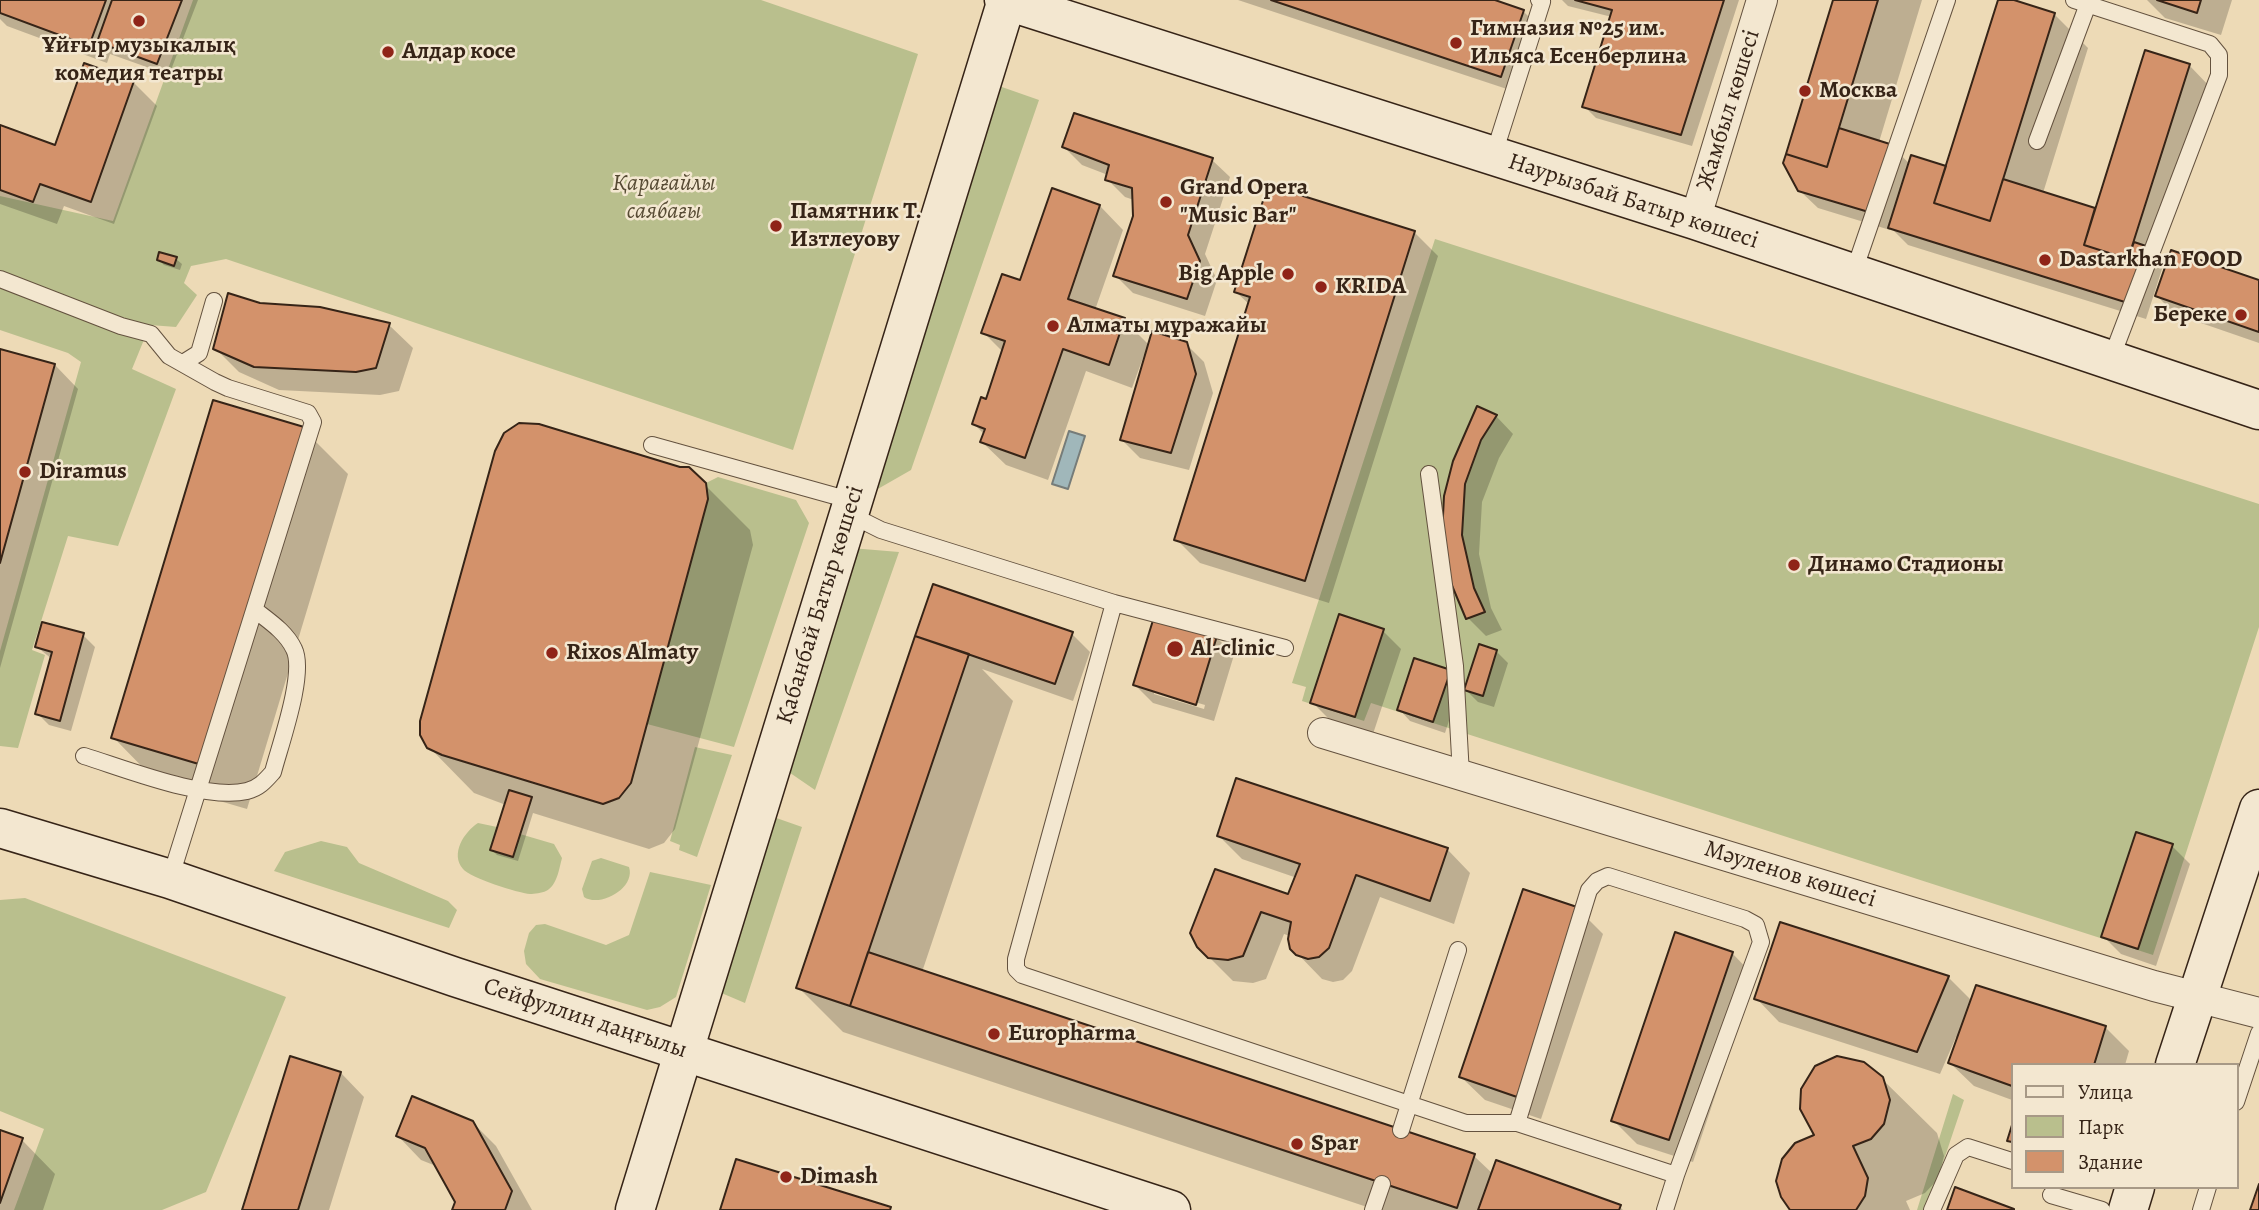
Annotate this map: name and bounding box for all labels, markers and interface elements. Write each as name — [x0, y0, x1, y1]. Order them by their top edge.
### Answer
marker: Ұйғыр музыкалық комедия театры — [131, 13, 147, 29]
place label: Гимназия №25 им. Ильяса Есенберлина — [1470, 15, 1687, 71]
street label: Жамбыл көшесі — [1691, 26, 1767, 194]
place label: Ұйғыр музыкалық комедия театры — [42, 32, 236, 88]
marker: Гимназия №25 им. Ильяса Есенберлина — [1448, 35, 1464, 51]
place label: Алдар косе — [402, 38, 516, 66]
marker: Алдар косе — [380, 44, 396, 60]
place label: Москва — [1819, 77, 1897, 105]
marker: Москва — [1797, 83, 1813, 99]
street label: Наурызбай Батыр көшесі — [1504, 148, 1762, 256]
park label: Қарағайлы саябағы — [612, 170, 716, 226]
place label: Grand Opera "Music Bar" — [1180, 174, 1308, 230]
marker: Grand Opera "Music Bar" — [1158, 194, 1174, 210]
place label: Памятник Т. Изтлеуову — [790, 198, 922, 254]
marker: Памятник Т. Изтлеуову — [768, 218, 784, 234]
place label: Dastarkhan FOOD — [2059, 246, 2242, 274]
marker: Dastarkhan FOOD — [2037, 252, 2053, 268]
place label: Big Apple — [1178, 260, 1274, 288]
marker: Big Apple — [1280, 266, 1296, 282]
place label: KRIDA — [1335, 273, 1406, 301]
marker: KRIDA — [1313, 279, 1329, 295]
place label: Береке — [2153, 301, 2227, 329]
marker: Береке — [2233, 307, 2249, 323]
place label: Алматы мұражайы — [1067, 312, 1267, 340]
marker: Алматы мұражайы — [1045, 318, 1061, 334]
place label: Diramus — [39, 458, 127, 486]
marker: Diramus — [17, 464, 33, 480]
street label: Қабанбай Батыр көшесі — [771, 482, 871, 728]
place label: Динамо Стадионы — [1808, 551, 2004, 579]
marker: Динамо Стадионы — [1786, 557, 1802, 573]
place label: Al-clinic — [1191, 635, 1275, 663]
place label: Rixos Almaty — [566, 639, 698, 667]
marker: Al-clinic — [1165, 639, 1185, 659]
marker: Rixos Almaty — [544, 645, 560, 661]
street label: Мәуленов көшесі — [1701, 835, 1879, 915]
street label: Сейфуллин даңғылы — [480, 972, 690, 1066]
place label: Europharma — [1008, 1020, 1136, 1048]
marker: Europharma — [986, 1026, 1002, 1042]
legend — [2010, 1063, 2238, 1189]
text: Улица — [2078, 1078, 2133, 1106]
text: Парк — [2078, 1113, 2124, 1141]
place label: Spar — [1311, 1130, 1358, 1158]
marker: Spar — [1289, 1136, 1305, 1152]
text: Здание — [2078, 1148, 2143, 1176]
place label: Dimash — [800, 1163, 878, 1191]
marker: Dimash — [778, 1169, 794, 1185]

